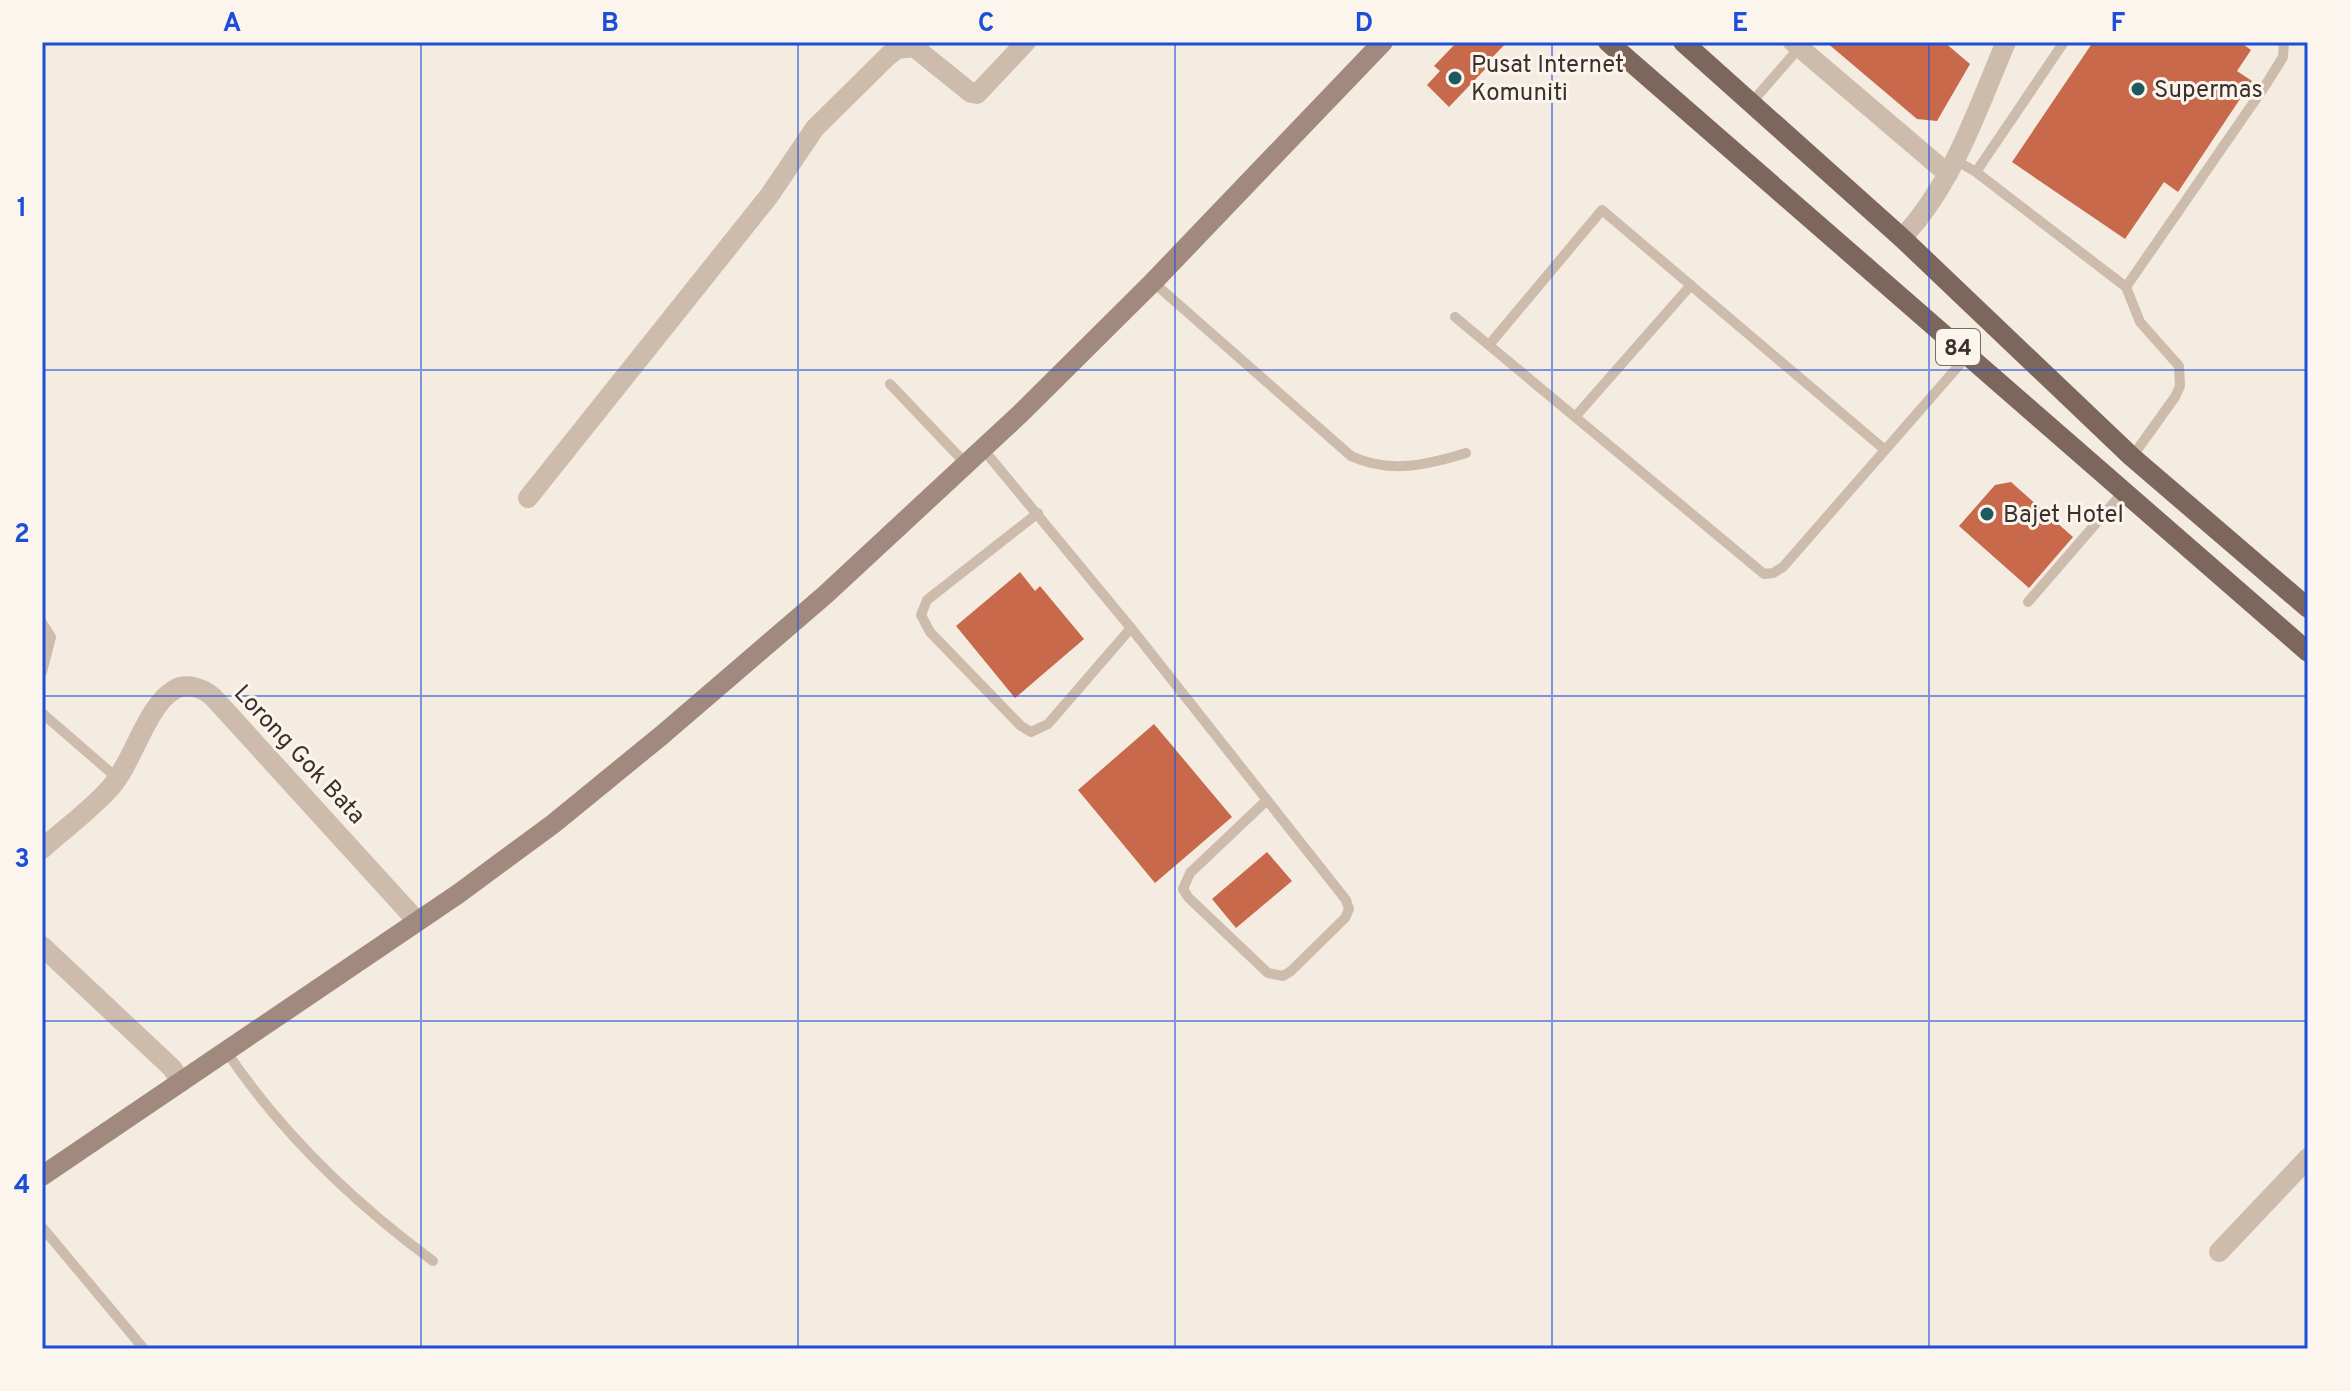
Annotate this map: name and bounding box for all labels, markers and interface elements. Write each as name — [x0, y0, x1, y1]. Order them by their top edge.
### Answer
text: A — [223, 8, 241, 41]
text: B — [601, 8, 619, 41]
text: C — [978, 8, 994, 41]
text: D — [1355, 8, 1373, 41]
text: E — [1732, 8, 1748, 41]
text: F — [2111, 8, 2126, 41]
place label: Pusat Internet Komuniti — [1471, 51, 1624, 109]
marker: Pusat Internet Komuniti — [1446, 69, 1464, 87]
place label: Supermas — [2154, 76, 2263, 106]
marker: Supermas — [2129, 80, 2147, 98]
text: 1 — [17, 193, 27, 226]
road number: 84 — [1936, 329, 1980, 365]
place label: Bajet Hotel — [2003, 501, 2124, 531]
marker: Bajet Hotel — [1978, 505, 1996, 523]
text: 2 — [14, 519, 30, 552]
street label: Lorong Gok Bata — [226, 679, 371, 831]
text: 3 — [14, 844, 30, 877]
text: 4 — [14, 1170, 30, 1203]

